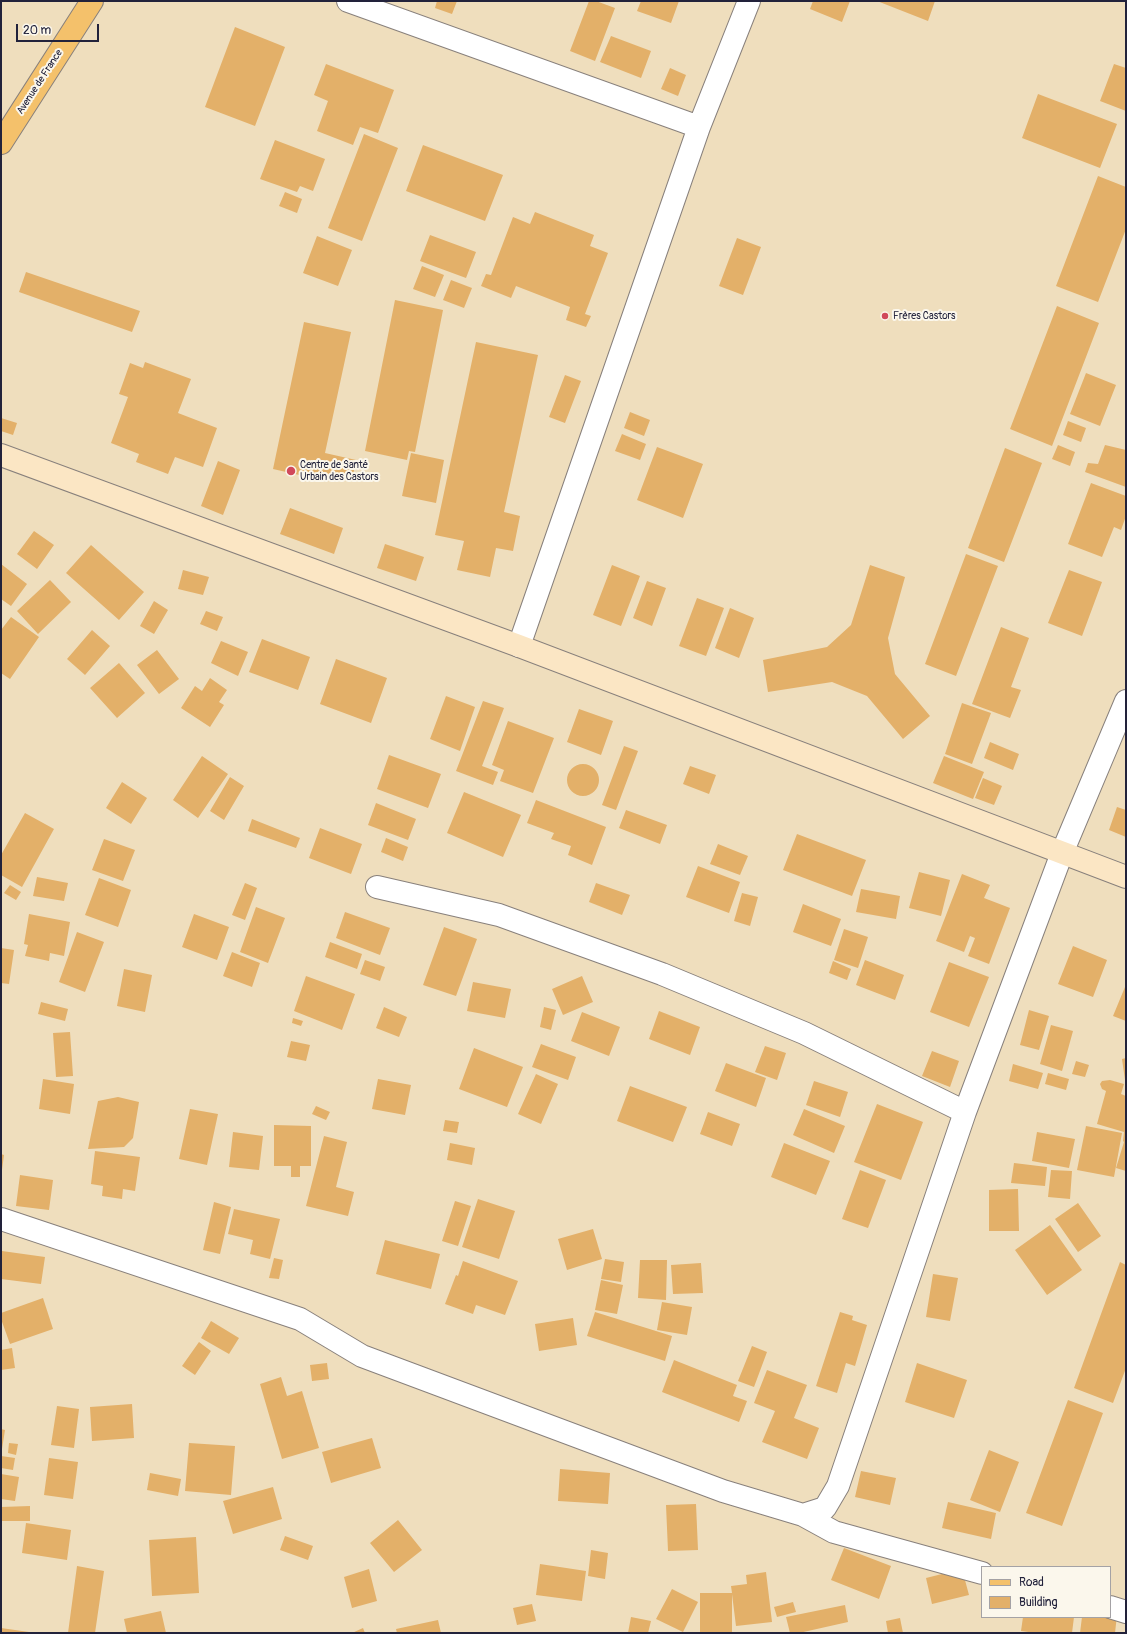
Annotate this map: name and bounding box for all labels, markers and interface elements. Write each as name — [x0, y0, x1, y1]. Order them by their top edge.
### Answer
scale bar — [18, 16, 101, 42]
text: 20 m — [23, 23, 51, 38]
street label: Avenue de France — [15, 47, 65, 117]
place label: Frères Castors — [893, 310, 956, 322]
marker: Frères Castors — [880, 311, 890, 321]
place label: Centre de Santé Urbain des Castors — [300, 459, 379, 482]
marker: Centre de Santé Urbain des Castors — [285, 465, 297, 477]
legend — [981, 1566, 1111, 1618]
text: Road — [1019, 1575, 1044, 1590]
text: Building — [1019, 1595, 1058, 1610]

